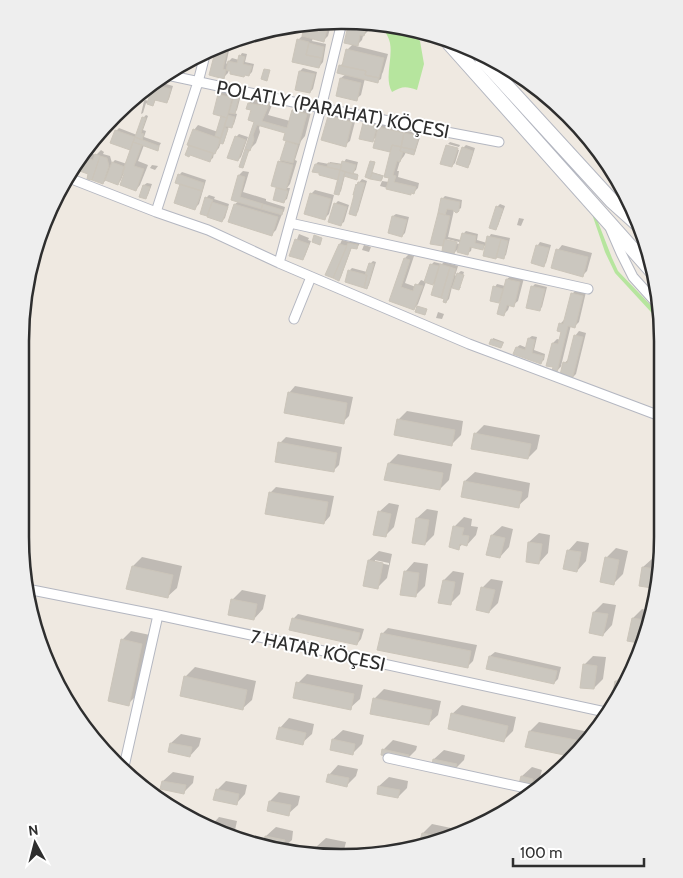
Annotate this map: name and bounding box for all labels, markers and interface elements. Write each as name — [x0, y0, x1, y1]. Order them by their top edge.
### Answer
street label: POLATLY (PARAHAT) KÖÇESI — [215, 76, 451, 143]
street label: 7 HATAR KÖÇESI — [248, 625, 388, 676]
north arrow — [10, 818, 60, 868]
text: N — [27, 821, 39, 840]
scale bar — [513, 836, 644, 868]
text: 100 m — [520, 844, 562, 862]

